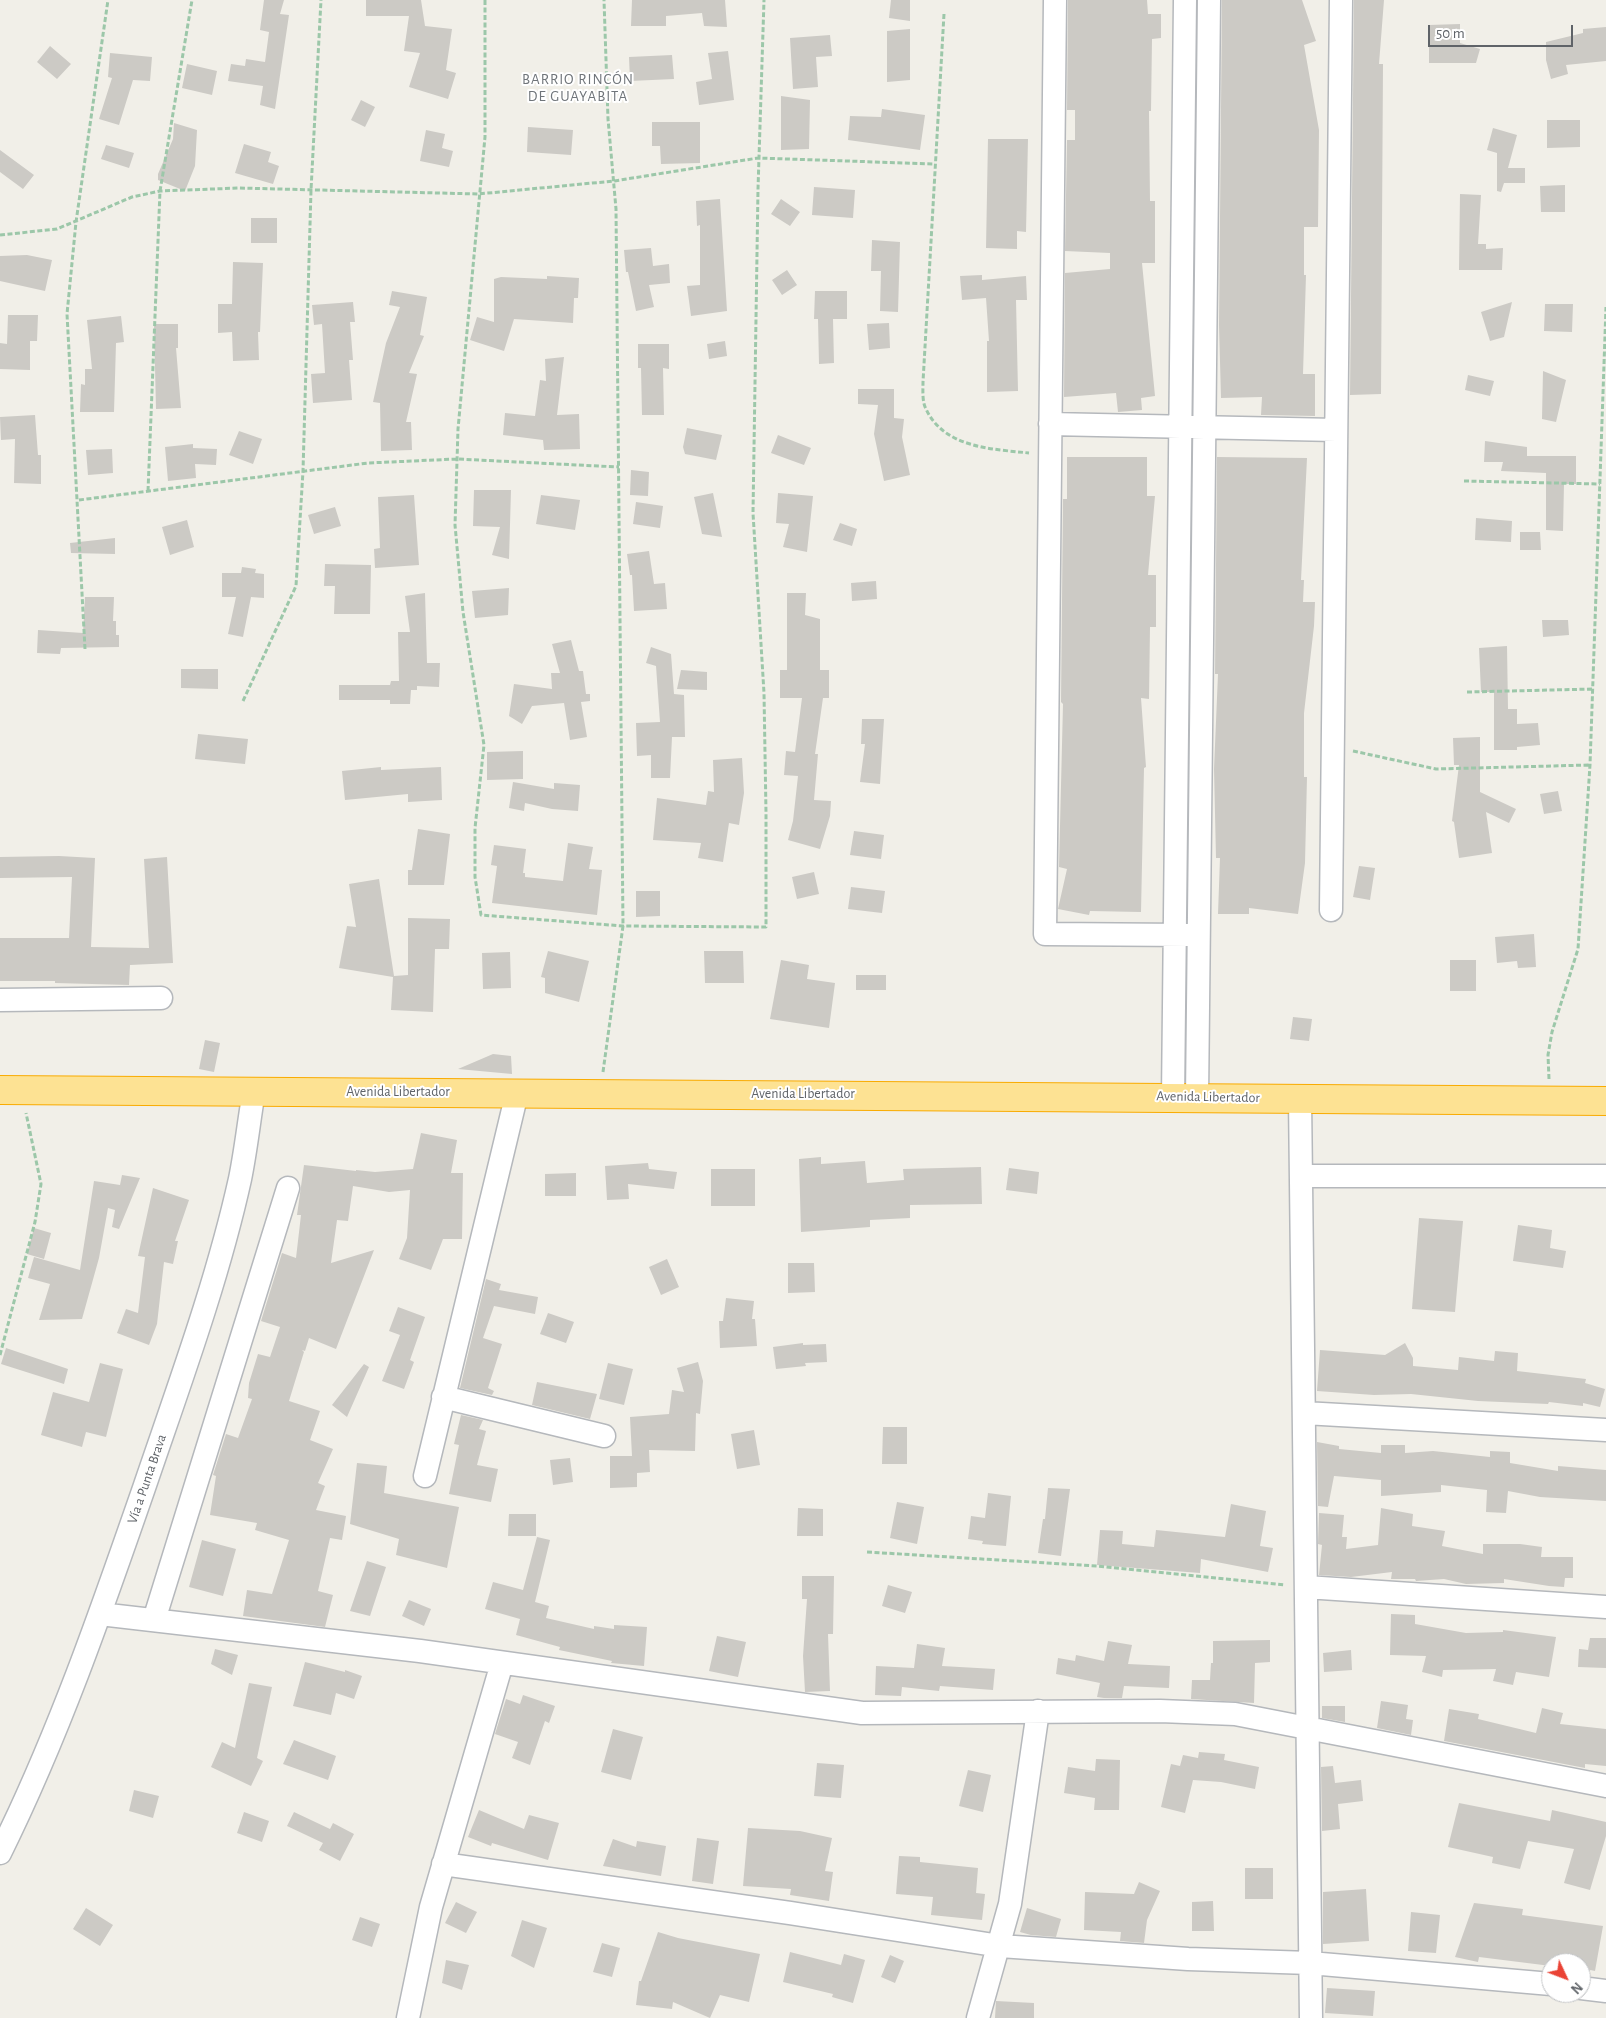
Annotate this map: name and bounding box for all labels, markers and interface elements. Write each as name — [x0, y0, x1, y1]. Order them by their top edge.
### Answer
scale bar — [1431, 15, 1576, 47]
text: 50 m — [1436, 26, 1465, 41]
district label: BARRIO RINCÓN DE GUAYABITA — [520, 70, 636, 105]
street label: Avenida Libertador — [346, 1084, 450, 1100]
street label: Avenida Libertador — [751, 1086, 855, 1102]
street label: Avenida Libertador — [1156, 1088, 1260, 1106]
street label: Vía a Punta Brava — [124, 1432, 170, 1526]
north arrow — [1541, 1953, 1591, 2003]
text: N — [1568, 1979, 1585, 1996]

